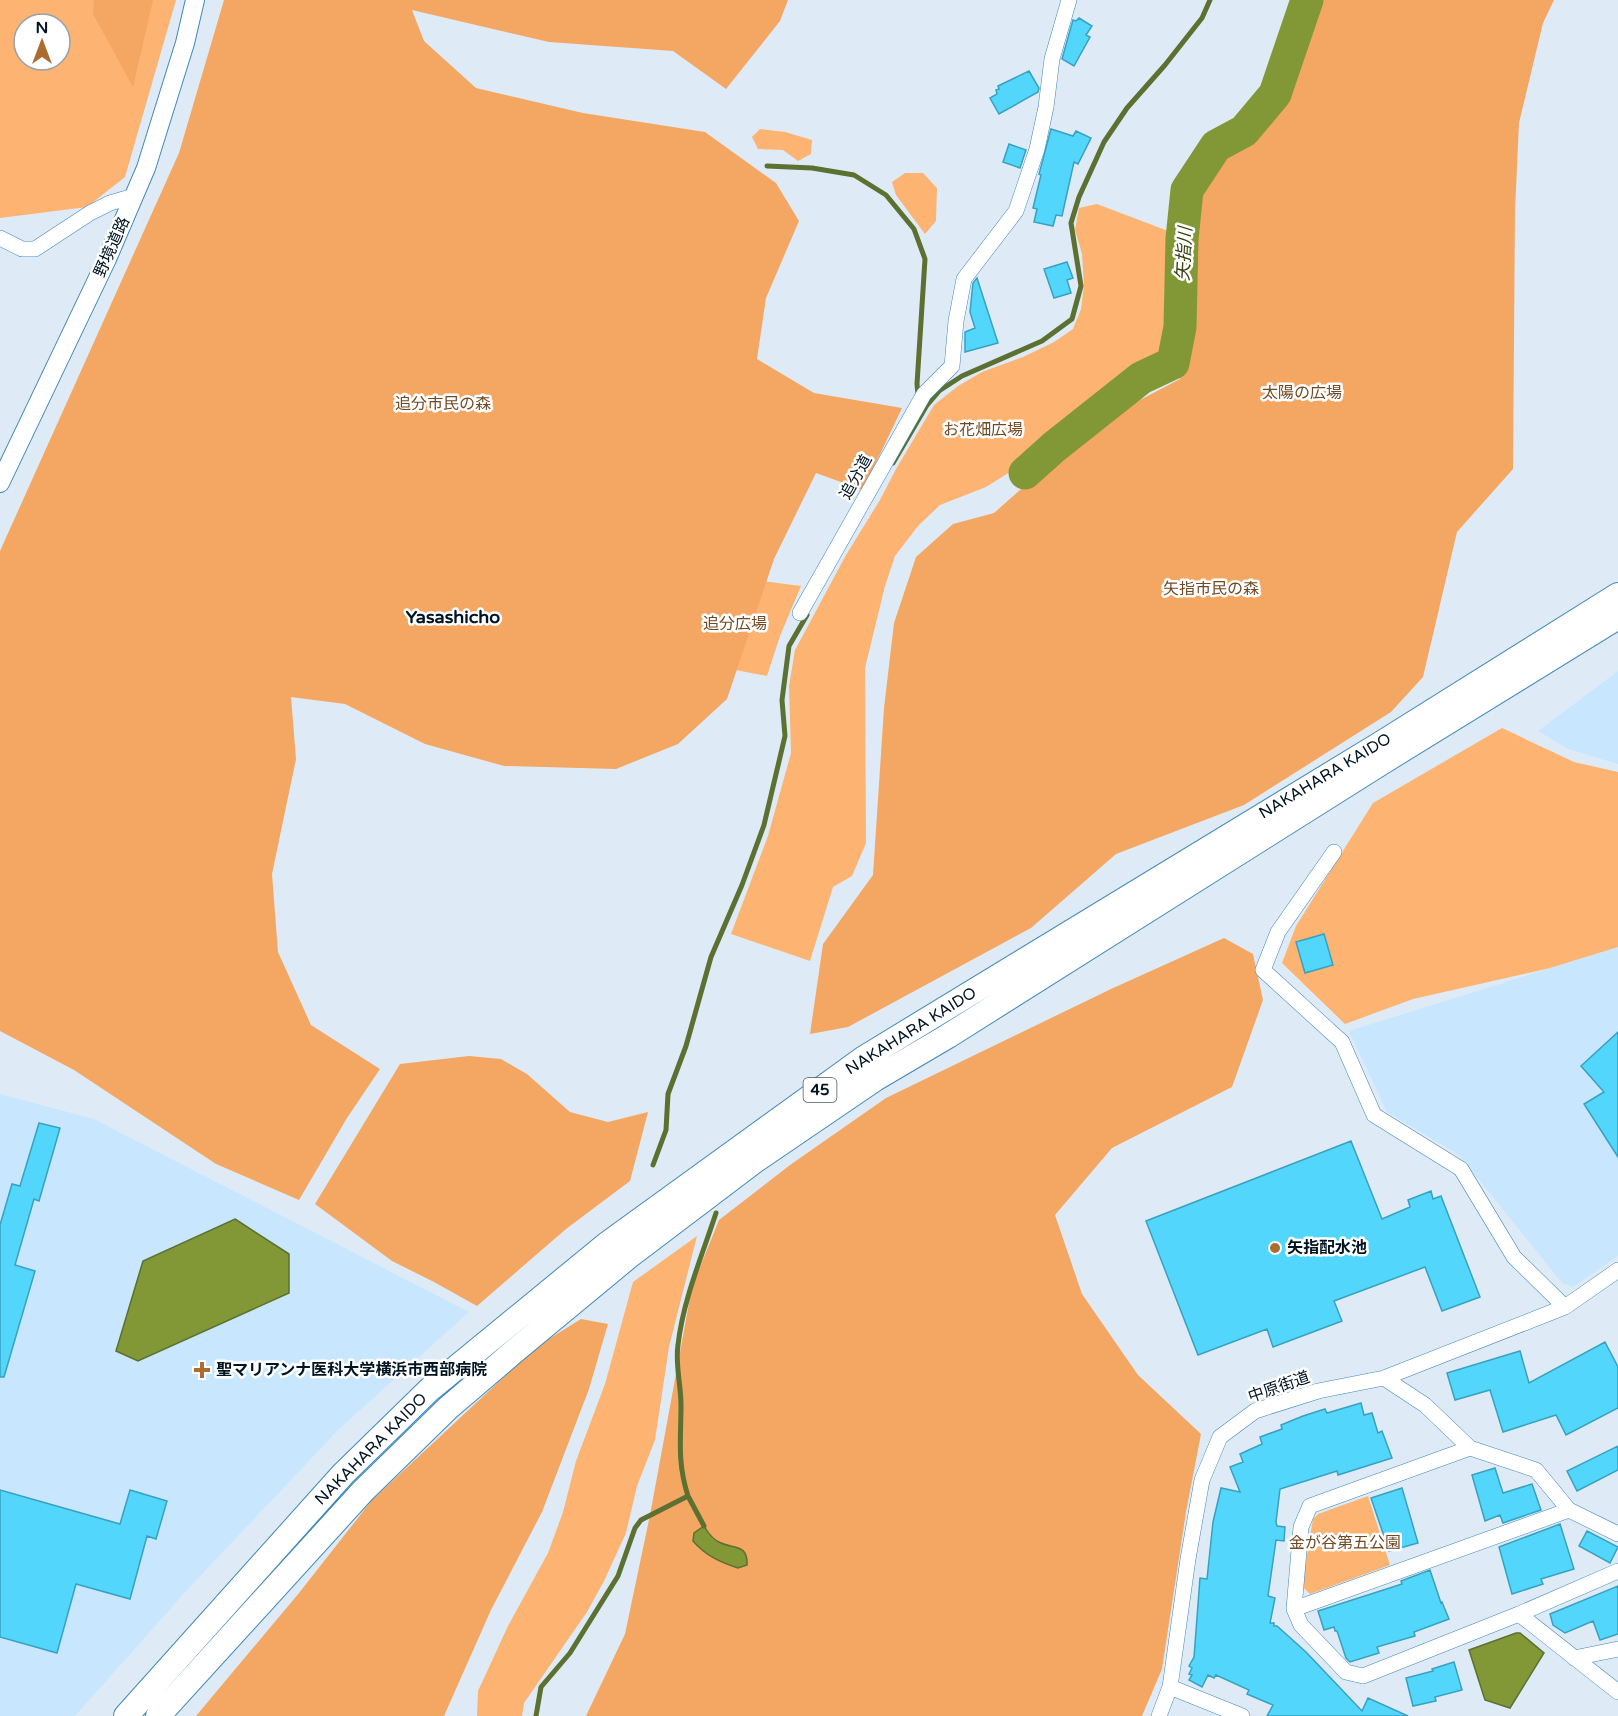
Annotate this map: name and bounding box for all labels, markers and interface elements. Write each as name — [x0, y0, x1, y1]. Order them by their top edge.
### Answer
north arrow — [12, 12, 72, 72]
text: N — [36, 18, 48, 38]
street label: 野境道路 — [90, 214, 134, 280]
water label: 矢指川 — [1172, 224, 1197, 282]
park label: 太陽の広場 — [1262, 383, 1342, 403]
park label: 追分市民の森 — [395, 394, 491, 414]
park label: お花畑広場 — [943, 420, 1023, 440]
street label: 追分道 — [836, 451, 876, 503]
park label: 矢指市民の森 — [1163, 579, 1259, 599]
district label: Yasashicho — [406, 606, 500, 628]
park label: 追分広場 — [703, 614, 767, 634]
street label: NAKAHARA KAIDO — [1255, 729, 1395, 823]
street label: NAKAHARA KAIDO — [842, 983, 980, 1079]
road number: 45 — [804, 1078, 836, 1102]
place label: 矢指配水池 — [1287, 1238, 1367, 1258]
marker: 矢指配水池 — [1268, 1241, 1282, 1255]
place label: 聖マリアンナ医科大学横浜市西部病院 — [216, 1360, 487, 1380]
marker: 聖マリアンナ医科大学横浜市西部病院 — [193, 1361, 211, 1379]
street label: 中原街道 — [1245, 1367, 1313, 1407]
street label: NAKAHARA KAIDO — [311, 1389, 431, 1509]
park label: 金が谷第五公園 — [1289, 1533, 1401, 1553]

